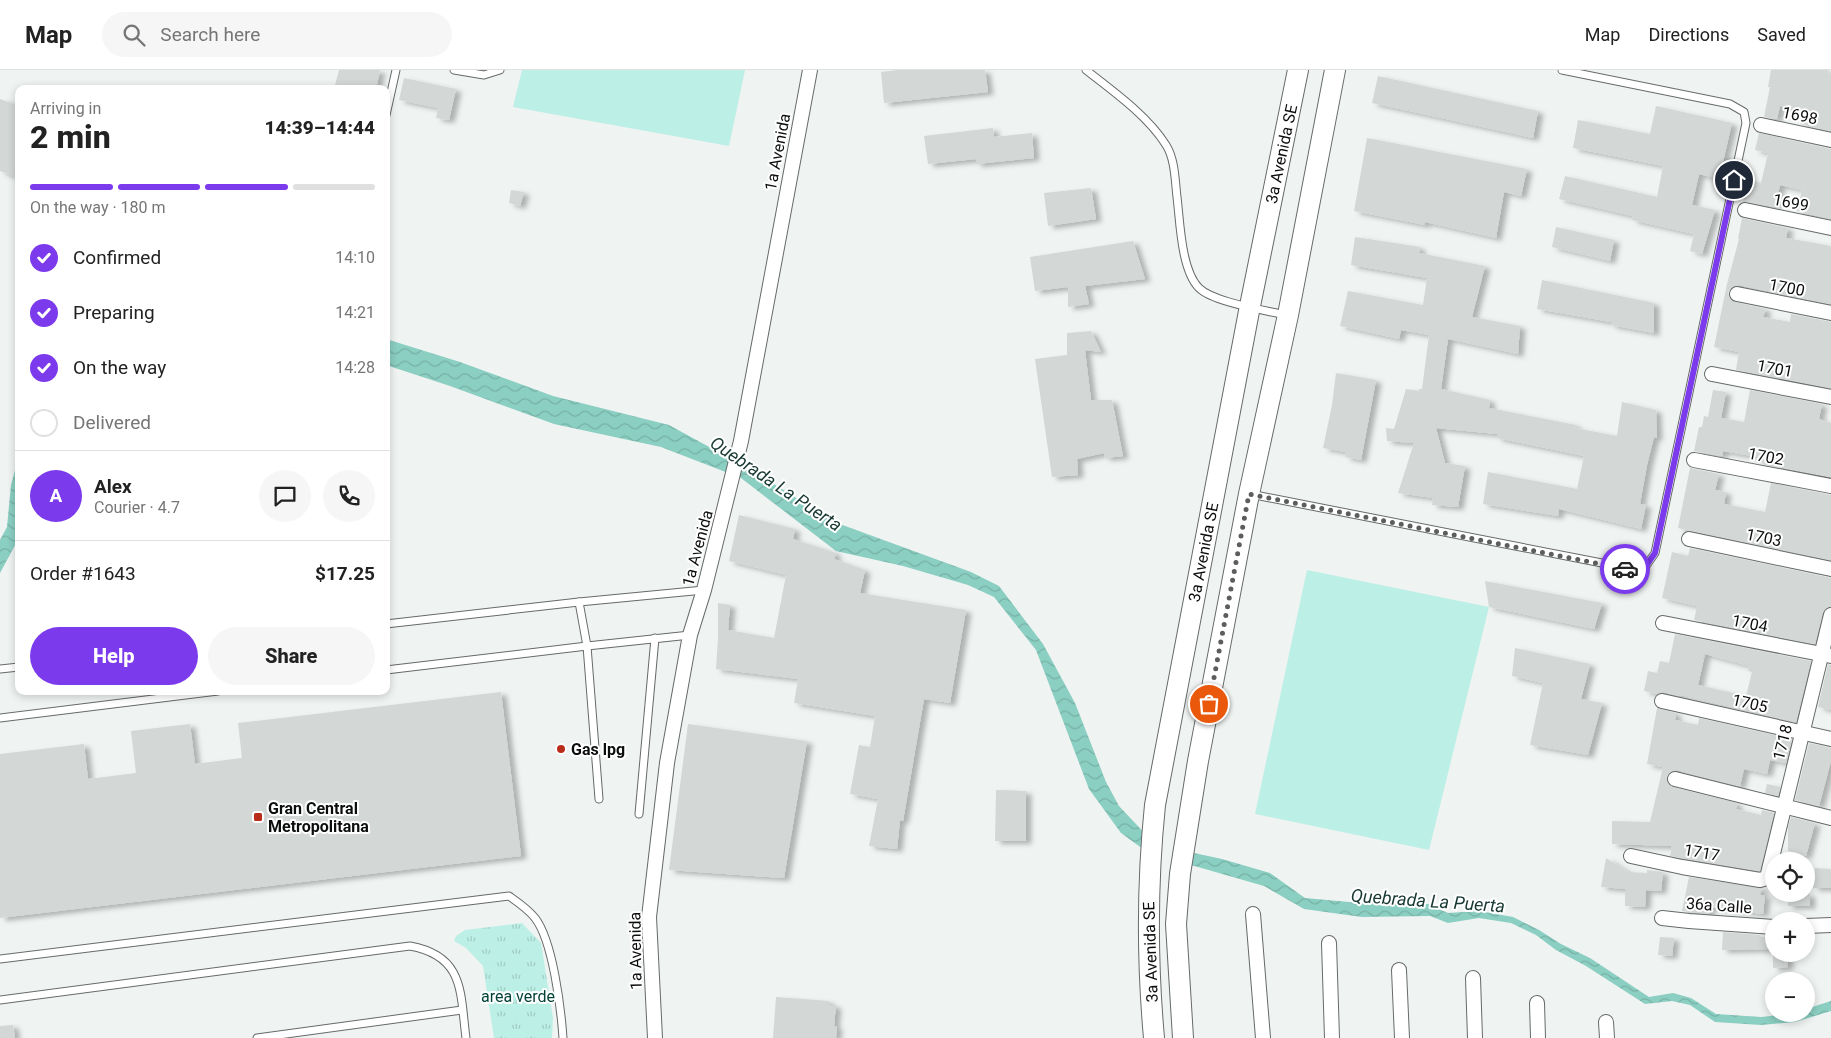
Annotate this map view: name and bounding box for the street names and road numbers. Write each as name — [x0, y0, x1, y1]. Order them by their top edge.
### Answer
street label: 1698 — [1780, 102, 1819, 129]
street label: 3a Avenida SE — [1262, 103, 1301, 205]
street label: 1a Avenida — [761, 112, 794, 192]
street label: 1699 — [1771, 190, 1810, 215]
street label: 1700 — [1767, 275, 1806, 300]
street label: 1701 — [1755, 356, 1794, 381]
street label: 1702 — [1746, 444, 1785, 469]
street label: 3a Avenida SE — [1185, 501, 1222, 603]
street label: 1a Avenida — [678, 508, 717, 588]
street label: 1703 — [1744, 524, 1783, 551]
street label: 1704 — [1730, 611, 1769, 636]
street label: 1705 — [1730, 690, 1770, 717]
street label: 1718 — [1769, 722, 1796, 762]
street label: 1717 — [1683, 840, 1721, 865]
street label: 36a Calle — [1685, 894, 1753, 917]
street label: 3a Avenida SE — [1139, 901, 1162, 1003]
street label: 1a Avenida — [625, 912, 646, 990]

